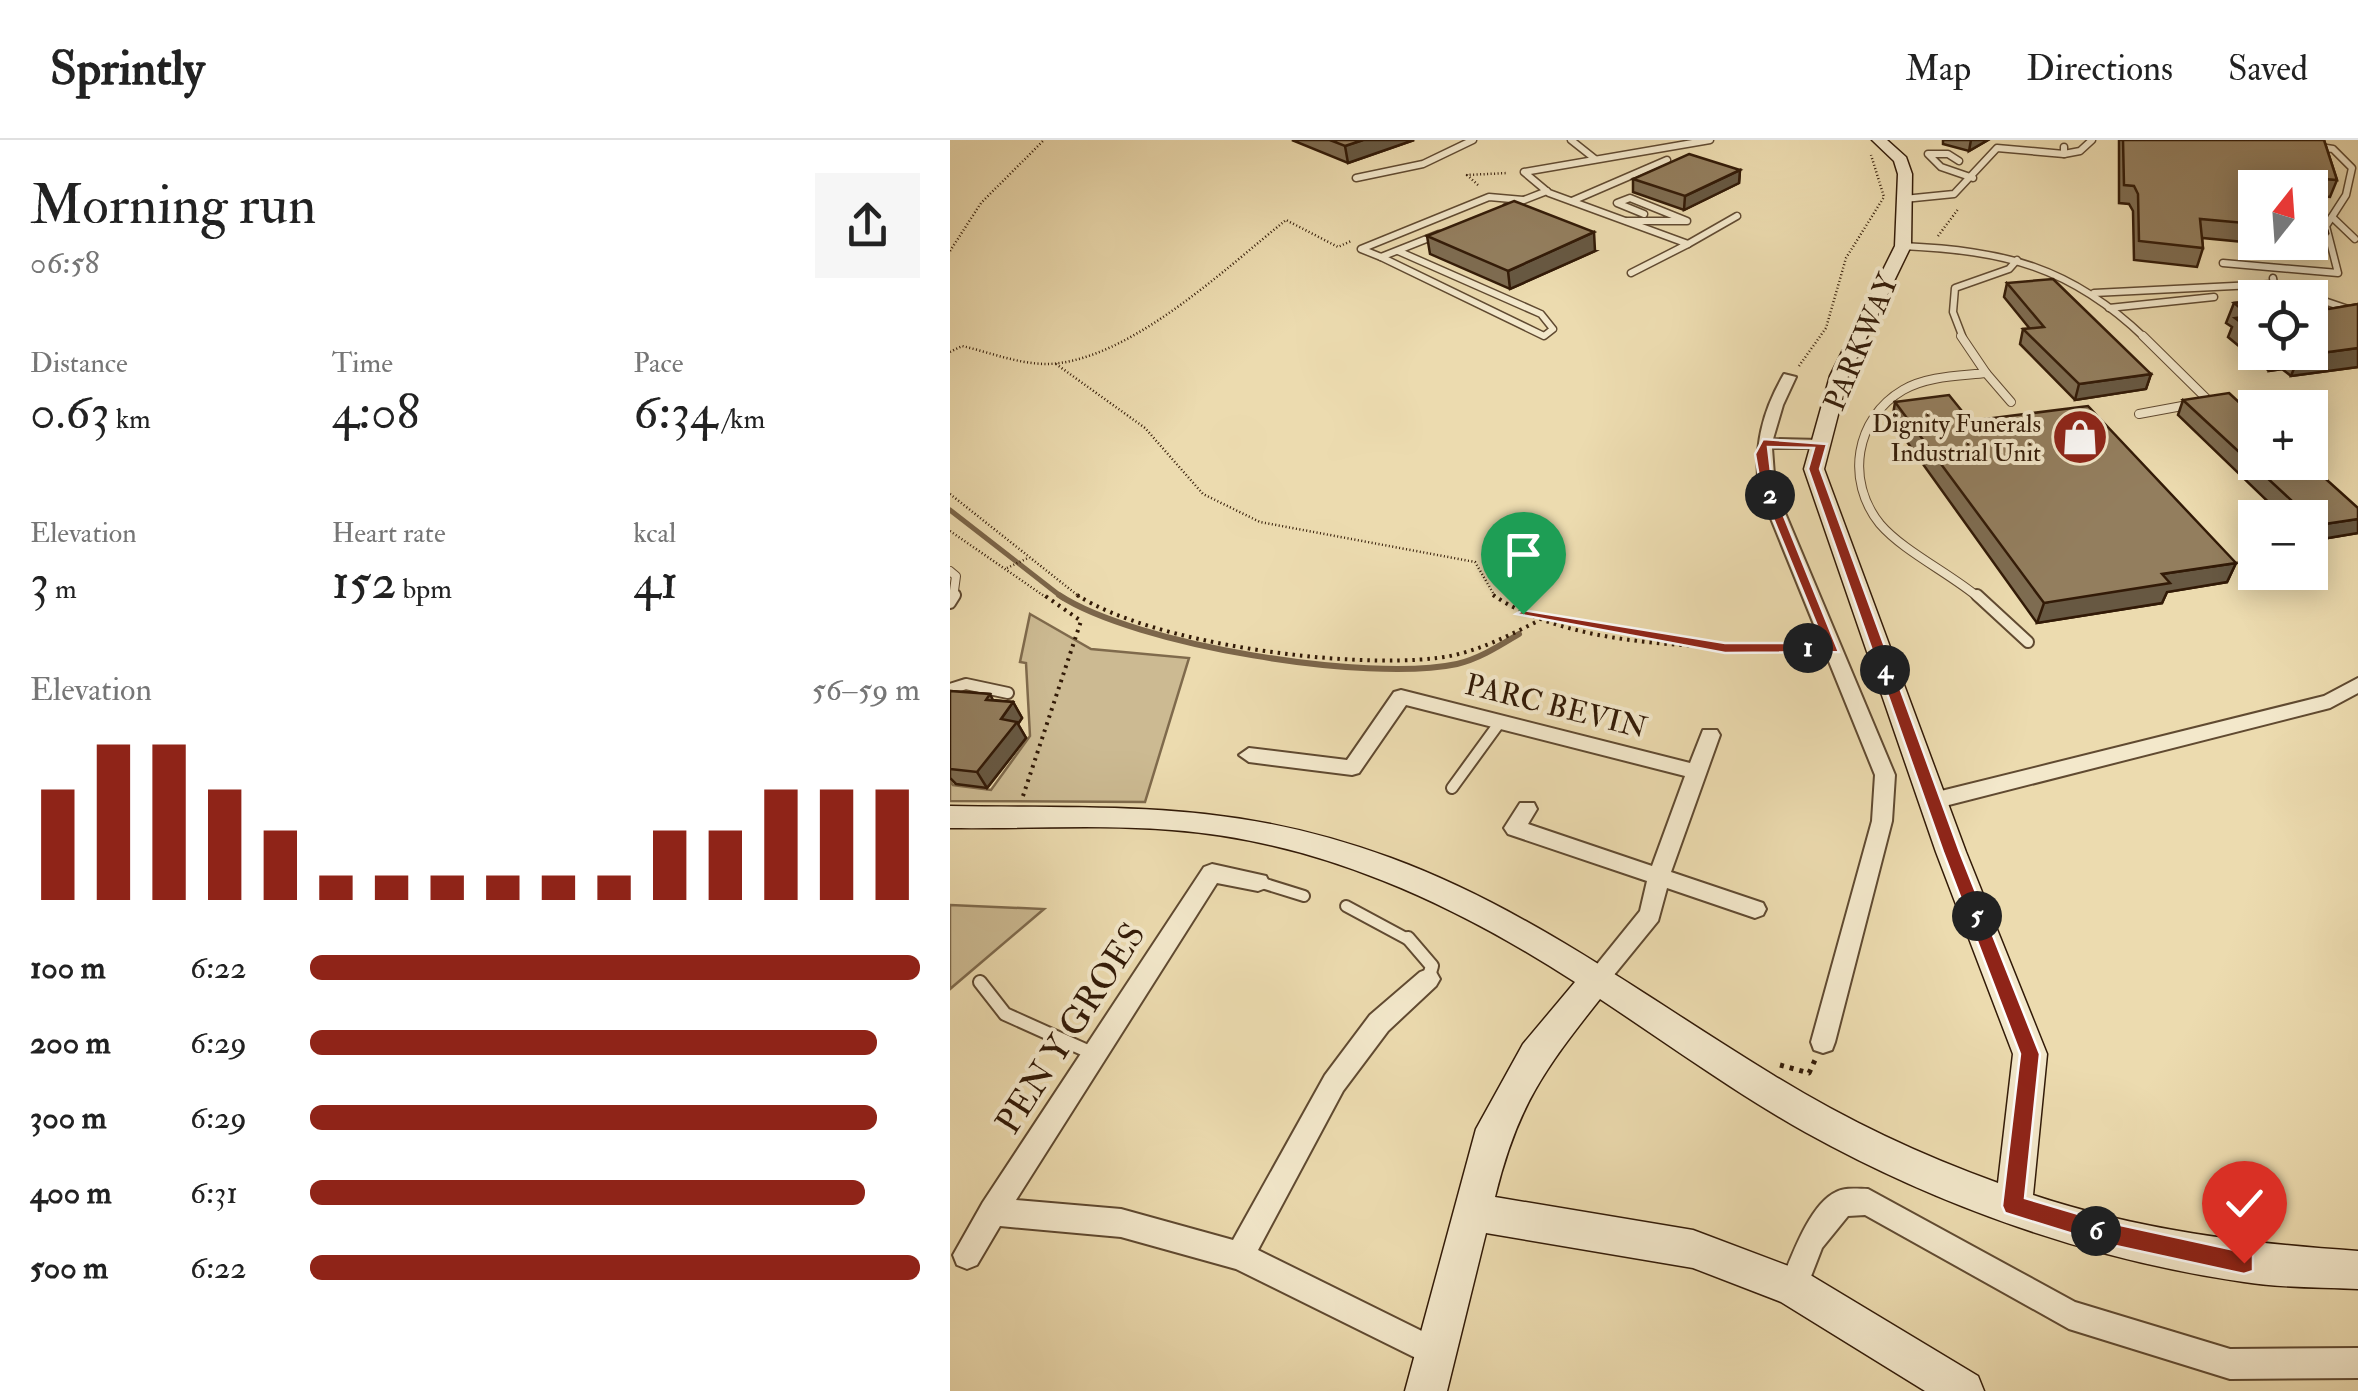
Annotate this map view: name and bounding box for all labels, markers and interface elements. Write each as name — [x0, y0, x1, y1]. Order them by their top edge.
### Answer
text: Sprintly — [50, 39, 205, 99]
text: Map — [1905, 47, 1971, 91]
text: Directions — [2026, 47, 2173, 91]
text: Saved — [2228, 47, 2308, 91]
north arrow — [2238, 170, 2328, 260]
map controls — [2238, 170, 2328, 590]
text: Morning run — [30, 171, 316, 240]
button: share — [815, 173, 920, 278]
text: 06:58 — [30, 243, 100, 283]
street label: PARKWAY — [1816, 267, 1907, 416]
button: locate — [2238, 280, 2328, 370]
text: Distance — [30, 346, 128, 381]
text: Time — [332, 346, 393, 381]
text: Pace — [633, 346, 684, 381]
text: 0.63 — [30, 381, 110, 444]
text: 4:08 — [332, 381, 420, 444]
text: 6:34 — [633, 381, 717, 444]
button: + — [2238, 390, 2328, 480]
text: km — [110, 402, 151, 437]
text: /km — [717, 402, 765, 437]
shop icon: Dignity Funerals Industrial Unit — [2050, 407, 2110, 467]
place label: Dignity Funerals Industrial Unit — [1872, 409, 2041, 469]
pin: 2 — [1745, 470, 1795, 520]
text: 2 — [1763, 477, 1777, 512]
button: − — [2238, 500, 2328, 590]
pin — [1481, 512, 1566, 615]
text: Elevation — [30, 516, 137, 551]
text: Heart rate — [332, 516, 446, 551]
text: kcal — [633, 516, 676, 551]
icon: arrive — [1496, 527, 1551, 582]
text: 3 — [30, 551, 49, 614]
text: 152 — [332, 551, 396, 614]
text: 41 — [633, 551, 678, 614]
text: m — [49, 572, 77, 607]
text: bpm — [396, 572, 452, 607]
pin: 1 — [1783, 623, 1833, 673]
text: 1 — [1803, 630, 1813, 665]
pin: 4 — [1860, 645, 1910, 695]
text: 4 — [1877, 652, 1893, 687]
street label: PARC BEVIN — [1461, 666, 1651, 747]
text: Elevation — [30, 670, 152, 710]
text: 56–59 m — [812, 670, 920, 710]
pin: 5 — [1952, 891, 2002, 941]
text: 5 — [1971, 898, 1983, 933]
street label: PEN Y GROES — [986, 915, 1155, 1142]
text: 100 m — [30, 948, 106, 988]
text: 6:22 — [190, 948, 246, 988]
text: 200 m — [30, 1023, 111, 1063]
text: 6:29 — [190, 1023, 247, 1063]
text: 300 m — [30, 1098, 107, 1138]
text: 6:29 — [190, 1098, 247, 1138]
pin — [2202, 1161, 2287, 1264]
text: 400 m — [30, 1173, 112, 1213]
text: 6:31 — [190, 1173, 238, 1213]
icon: check — [2217, 1176, 2272, 1231]
pin: 6 — [2071, 1206, 2121, 1256]
text: 6 — [2089, 1213, 2103, 1248]
text: 500 m — [30, 1248, 108, 1288]
text: 6:22 — [190, 1248, 246, 1288]

